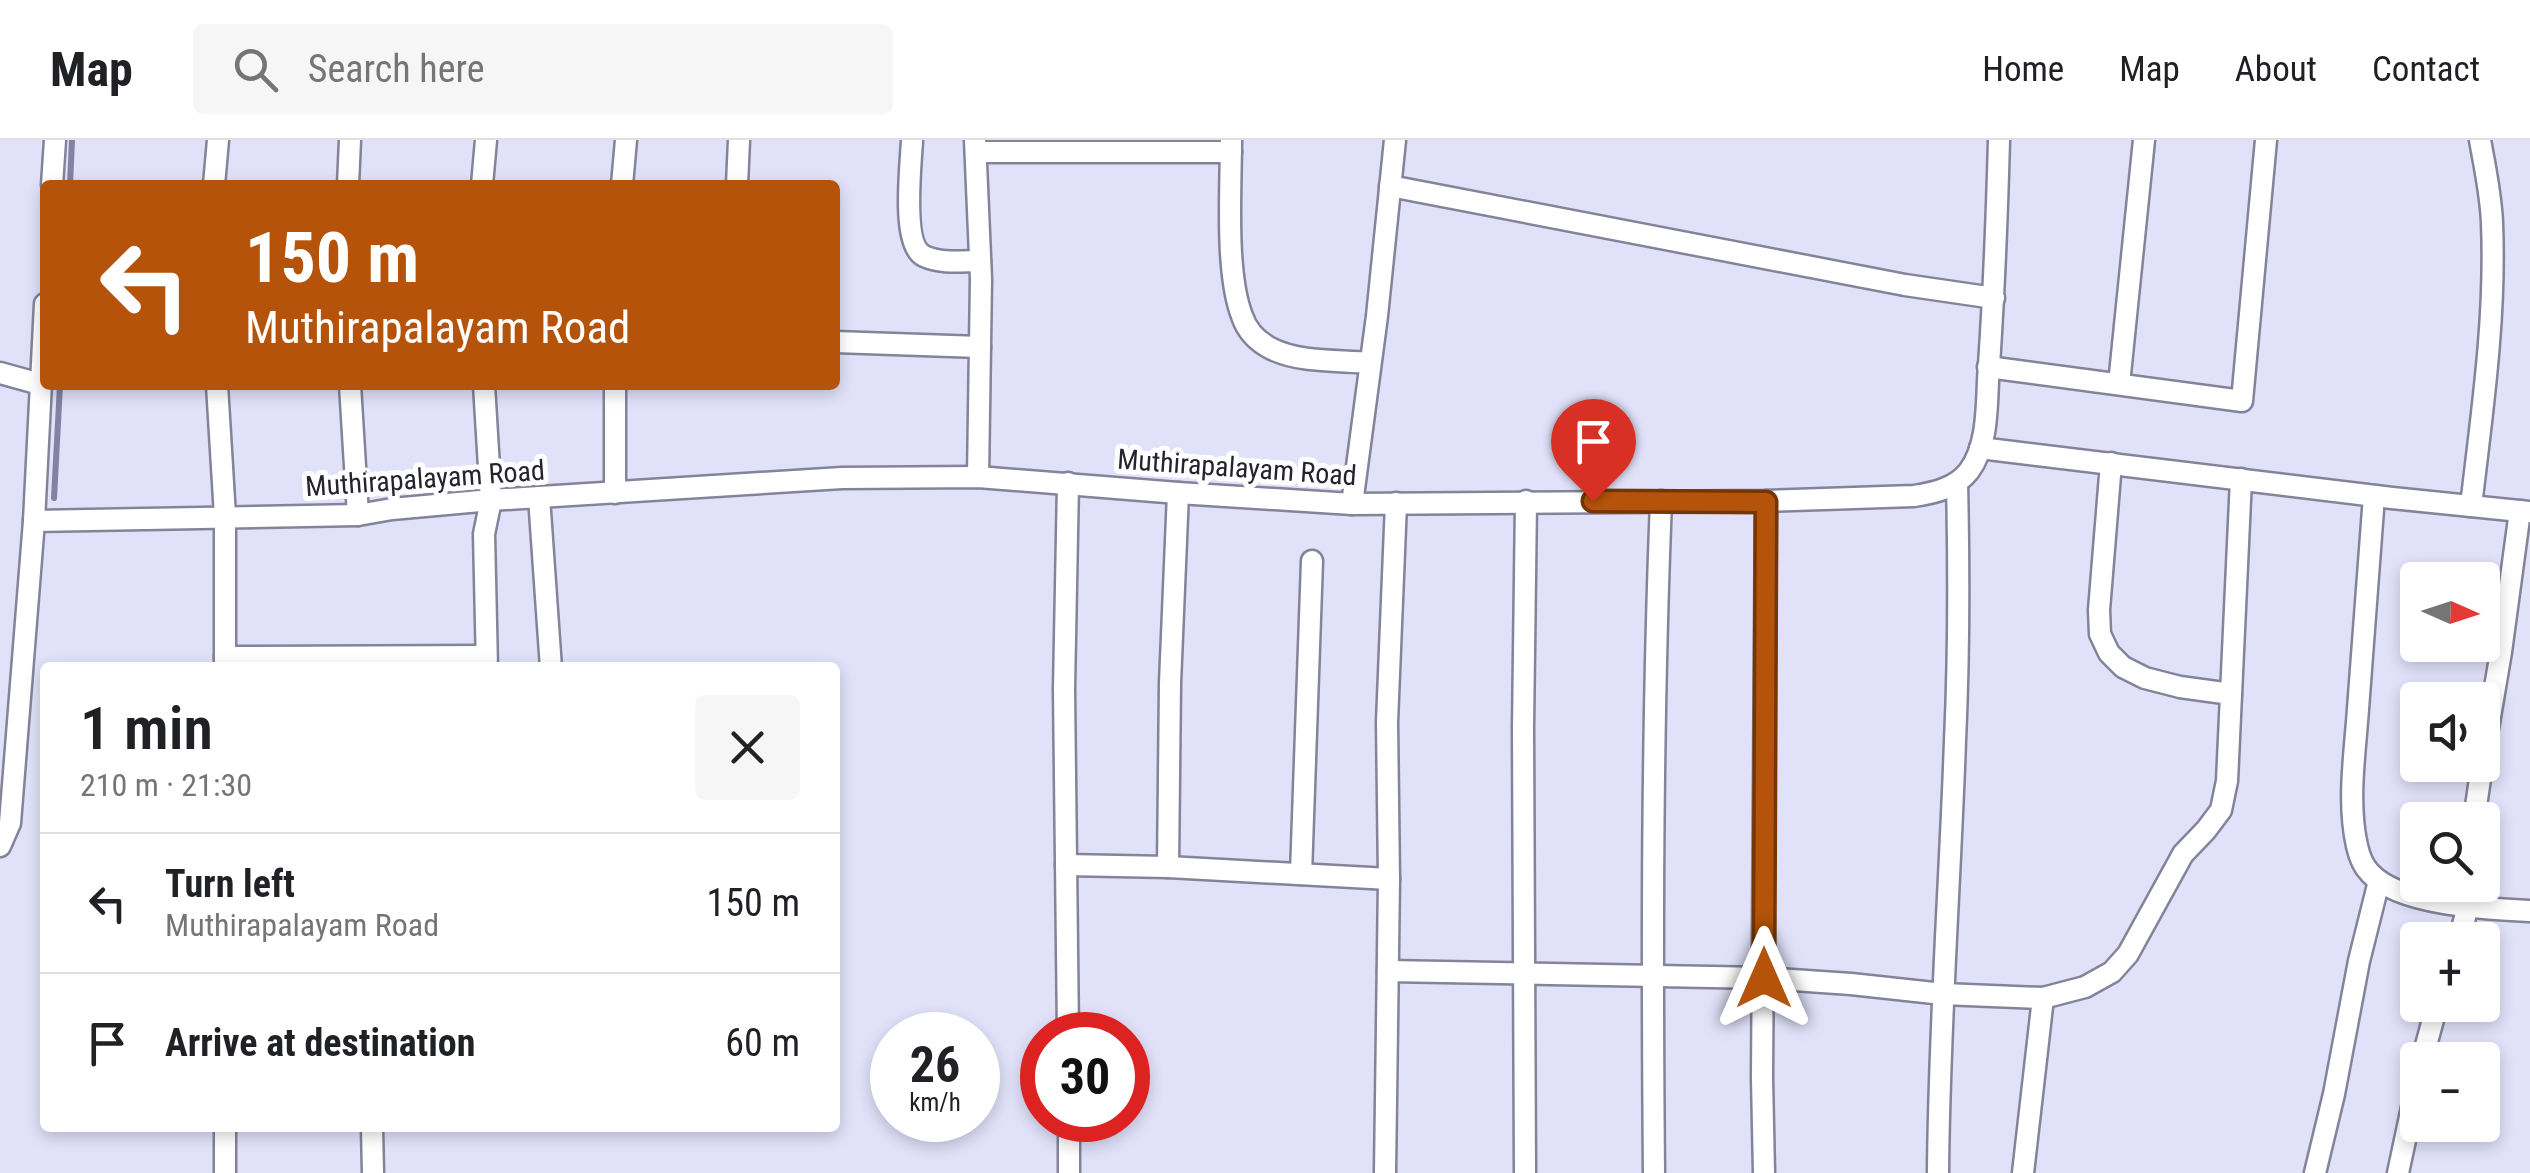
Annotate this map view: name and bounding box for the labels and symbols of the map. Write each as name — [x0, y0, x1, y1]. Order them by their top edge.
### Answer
pin — [1551, 399, 1636, 502]
street label: Muthirapalayam Road — [1116, 443, 1358, 492]
street label: Muthirapalayam Road — [304, 454, 546, 503]
north arrow — [2400, 562, 2500, 662]
position arrow — [1712, 926, 1816, 1030]
speed limit sign: 30 — [1020, 1012, 1150, 1142]

